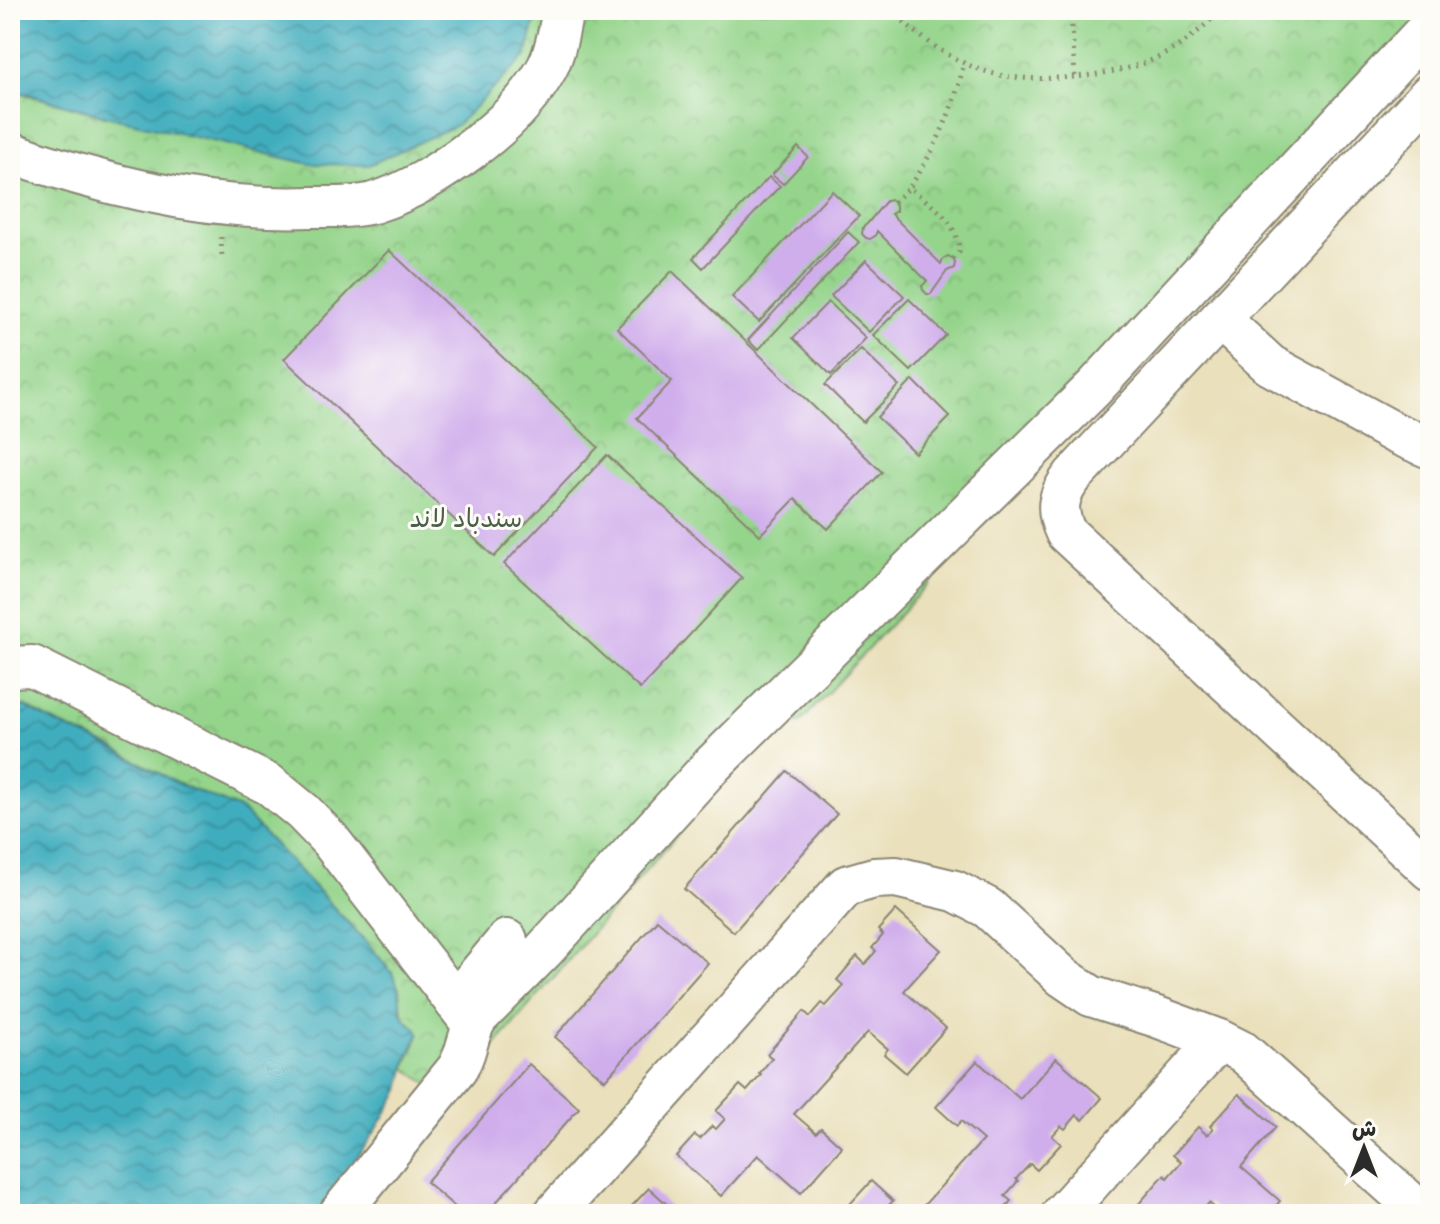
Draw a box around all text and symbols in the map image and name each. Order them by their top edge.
park label: سندباد لاند [410,503,522,537]
north arrow [1324,1108,1404,1188]
text: ش [1352,1116,1376,1144]

